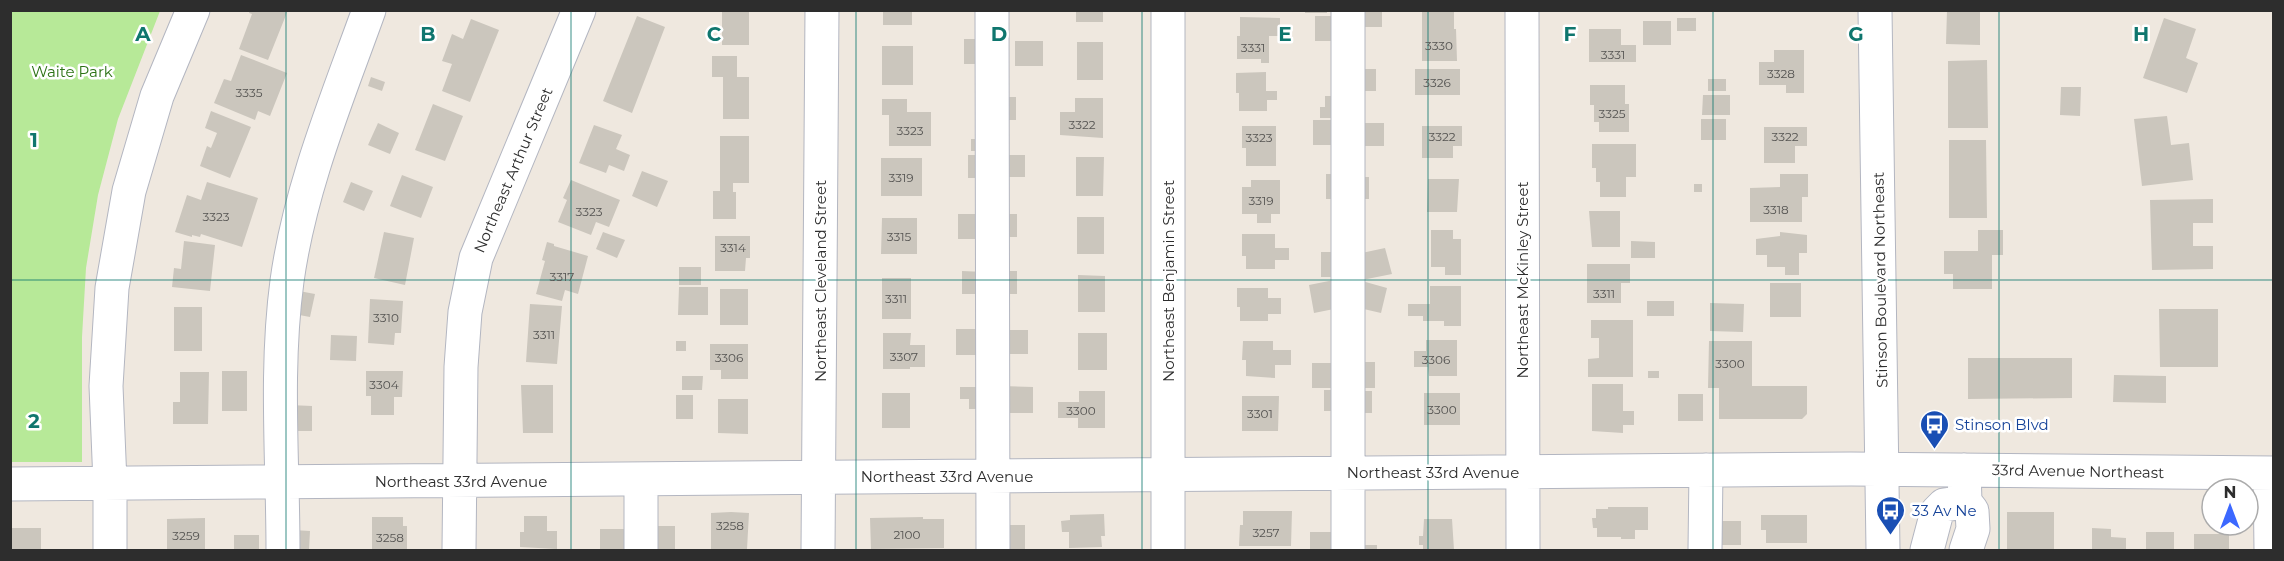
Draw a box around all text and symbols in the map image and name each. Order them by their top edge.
text: A [134,22,151,46]
text: B [420,22,436,46]
text: C [707,22,722,46]
text: D [991,22,1007,46]
text: E [1278,22,1292,46]
text: F [1564,22,1577,46]
text: G [1848,22,1864,46]
text: H [2133,22,2149,46]
house number: 3330 [1425,38,1453,53]
house number: 3331 [1241,40,1265,55]
house number: 3331 [1601,47,1625,62]
park label: Waite Park [31,62,113,81]
house number: 3328 [1767,66,1795,81]
house number: 3326 [1423,75,1451,90]
street label: Northeast Arthur Street [470,84,556,256]
house number: 3335 [236,85,263,100]
house number: 3325 [1598,106,1626,121]
house number: 3322 [1068,117,1096,132]
house number: 3323 [896,123,924,138]
text: 1 [30,128,38,152]
house number: 3322 [1428,129,1456,144]
house number: 3322 [1771,129,1799,144]
house number: 3323 [1245,130,1273,145]
house number: 3319 [888,170,914,185]
street label: Stinson Boulevard Northeast [1869,172,1891,388]
street label: Northeast Cleveland Street [811,180,830,382]
street label: Northeast Benjamin Street [1159,180,1178,382]
street label: Northeast McKinley Street [1513,181,1532,379]
house number: 3319 [1248,193,1274,208]
house number: 3318 [1763,202,1789,217]
house number: 3323 [575,204,603,219]
house number: 3323 [202,209,230,224]
house number: 3315 [887,229,912,244]
house number: 3314 [720,240,746,255]
house number: 3317 [550,269,574,284]
house number: 3311 [1593,286,1615,301]
house number: 3311 [885,291,907,306]
house number: 3310 [373,310,399,325]
house number: 3311 [533,327,555,342]
house number: 3307 [890,349,918,364]
house number: 3306 [715,350,743,365]
house number: 3306 [1422,352,1450,367]
house number: 3300 [1715,356,1745,371]
house number: 3304 [369,377,399,392]
house number: 3300 [1427,402,1457,417]
house number: 3300 [1066,403,1096,418]
house number: 3301 [1247,406,1273,421]
bus stop icon: Stinson Blvd [1918,408,1950,450]
text: 2 [28,409,40,433]
place label: Stinson Blvd [1955,415,2049,434]
street label: 33rd Avenue Northeast [1992,460,2164,482]
street label: Northeast 33rd Avenue [1347,463,1519,482]
street label: Northeast 33rd Avenue [861,467,1033,486]
street label: Northeast 33rd Avenue [375,472,547,491]
north arrow [2200,477,2260,537]
text: N [2224,483,2236,502]
bus stop icon: 33 Av Ne [1875,494,1907,536]
place label: 33 Av Ne [1912,501,1976,520]
house number: 3258 [716,518,744,533]
house number: 3257 [1252,525,1280,540]
house number: 2100 [893,527,921,542]
house number: 3259 [172,528,200,543]
house number: 3258 [376,530,404,545]

